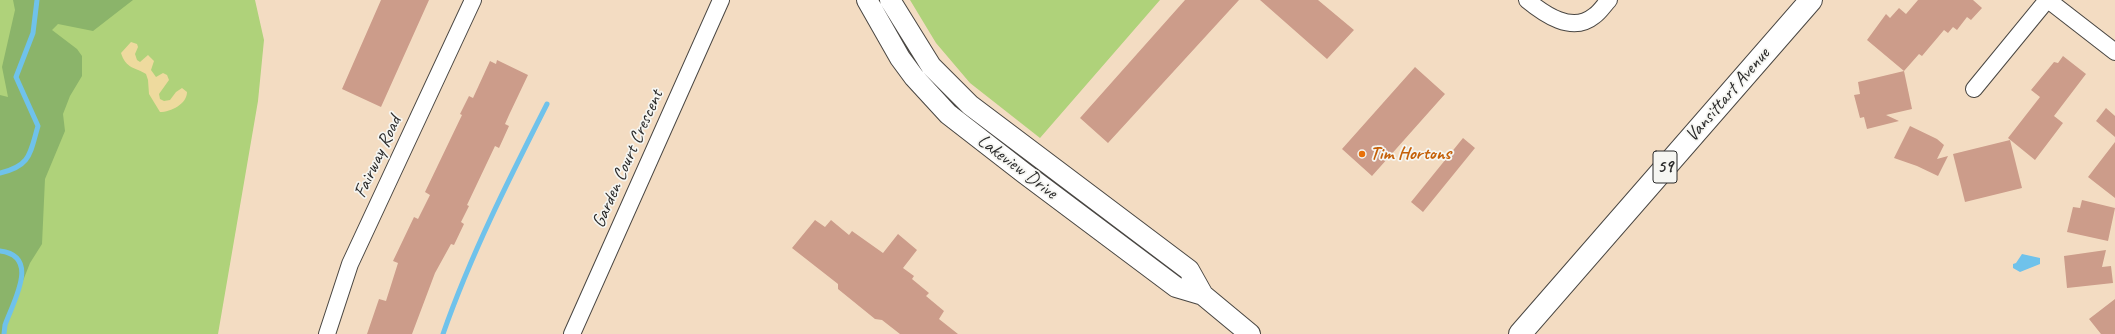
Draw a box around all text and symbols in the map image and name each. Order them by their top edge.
street label: Vansittart Avenue [1681,43,1775,147]
street label: Garden Court Crescent [587,87,669,231]
street label: Fairway Road [349,113,407,201]
street label: Lakeview Drive [973,130,1061,204]
place label: Tim Hortons [1370,143,1451,165]
marker: Tim Hortons [1357,149,1367,159]
road number: 59 [1653,151,1677,183]

